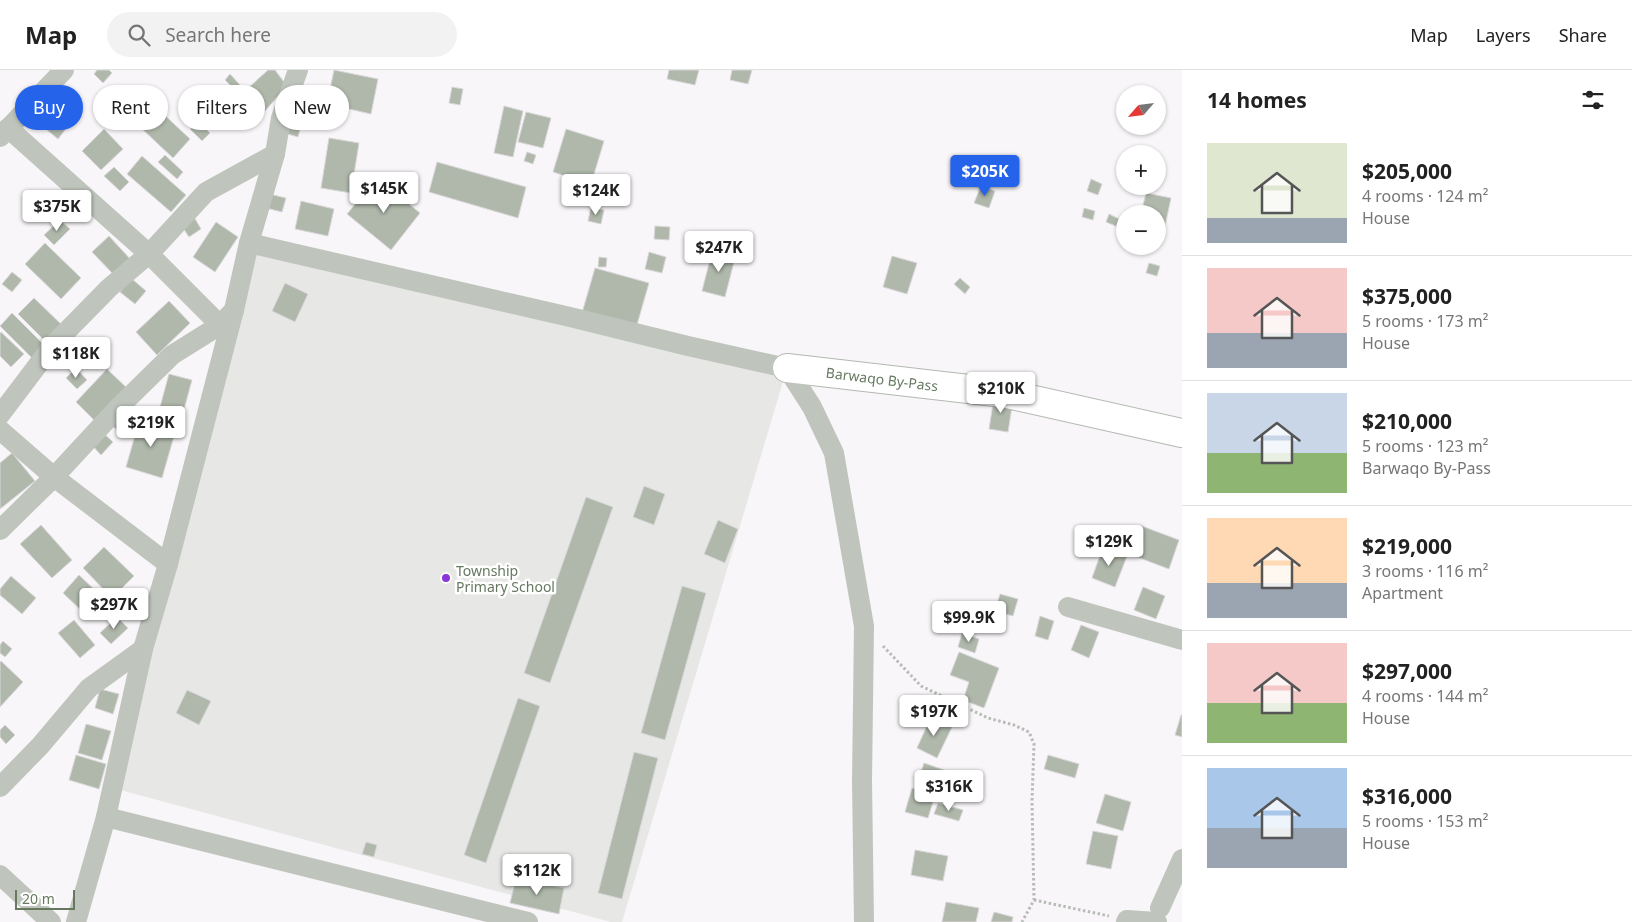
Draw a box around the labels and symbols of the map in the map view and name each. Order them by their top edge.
north arrow [1116,85,1166,135]
pin: $205K [950,154,1020,197]
pin: $145K [349,172,419,214]
pin: $124K [561,174,631,216]
pin: $375K [22,190,92,232]
pin: $247K [684,230,754,273]
pin: $118K [41,336,111,379]
street label: Barwaqo By-Pass [825,363,939,395]
pin: $210K [966,372,1036,414]
pin: $219K [116,406,186,448]
pin: $129K [1074,524,1144,567]
place label: Township Primary School [456,561,555,596]
marker: Township Primary School [440,572,452,584]
pin: $297K [79,588,149,630]
pin: $99.9K [928,600,1010,643]
pin: $197K [899,694,969,737]
pin: $316K [914,770,984,812]
pin: $112K [502,854,572,896]
scale bar [15,887,75,910]

